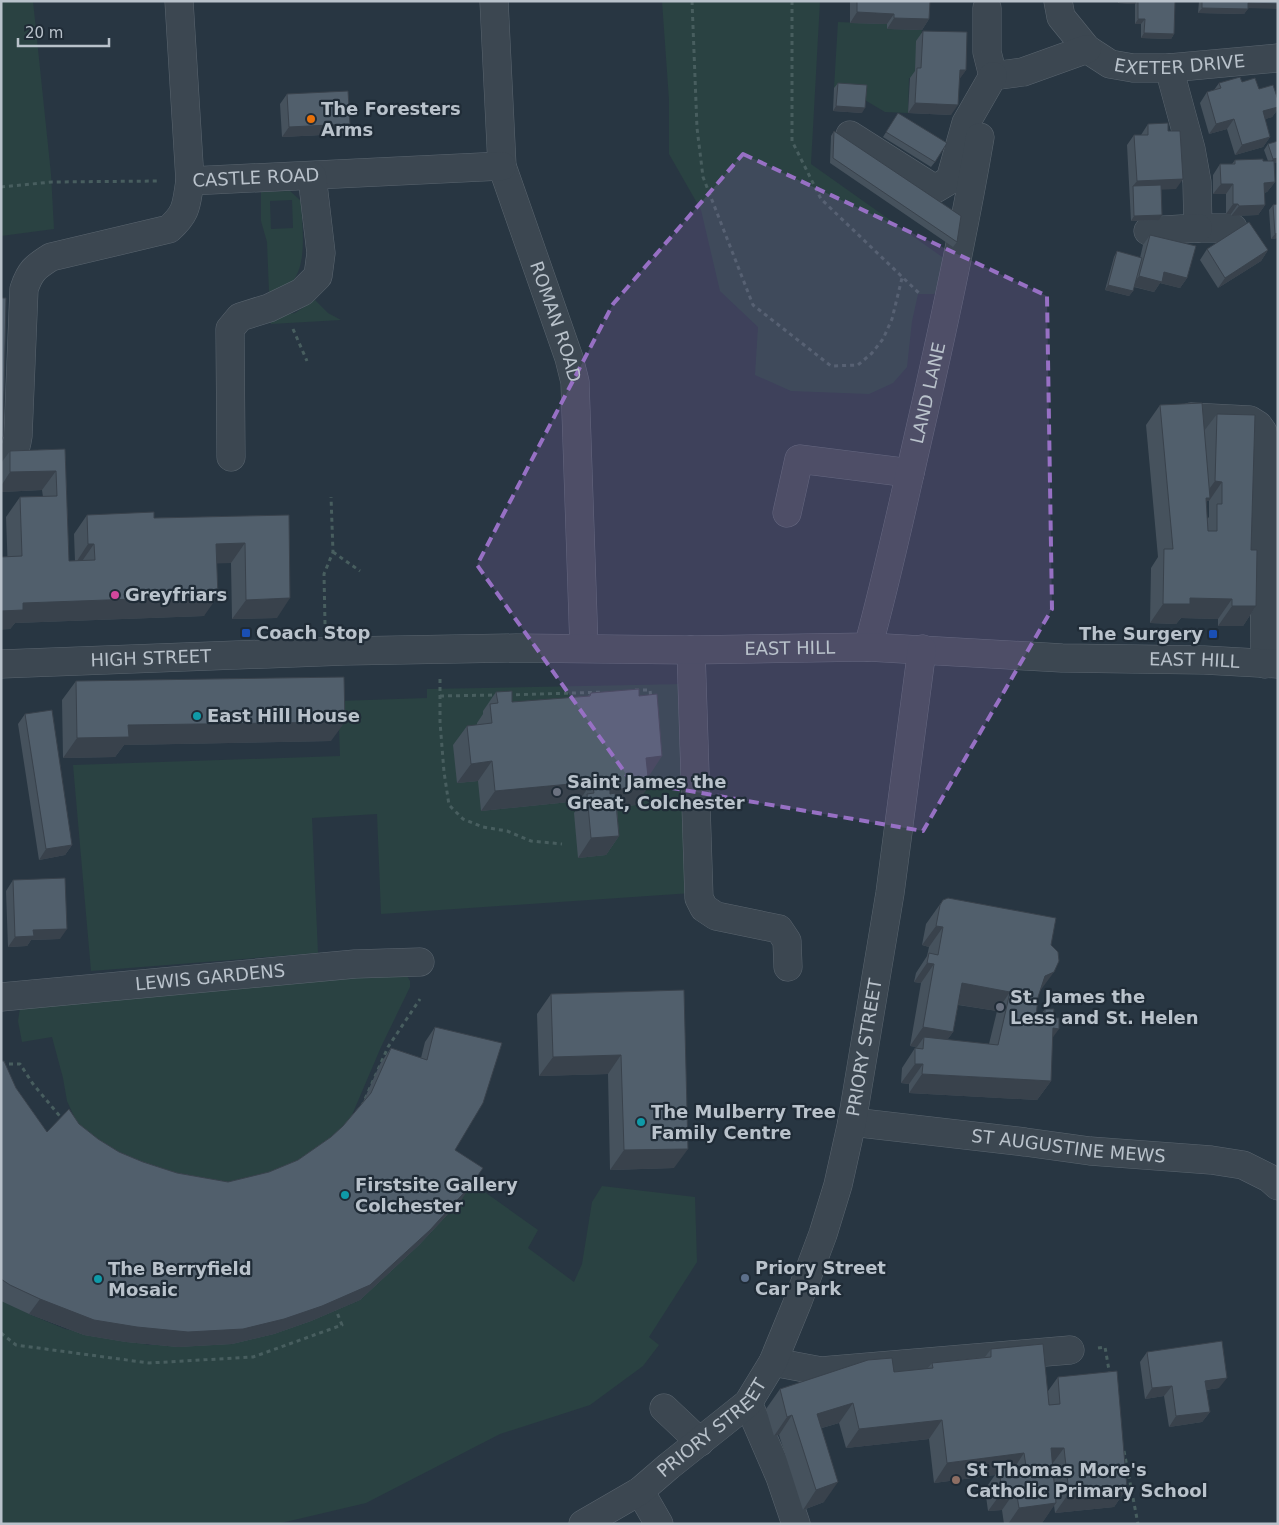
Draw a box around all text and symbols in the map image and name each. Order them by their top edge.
scale bar [18,15,109,47]
text: 20 m [25,24,63,42]
street label: EXETER DRIVE [1113,50,1246,79]
place label: The Foresters Arms [321,98,461,140]
marker: The Foresters Arms [305,113,317,125]
street label: CASTLE ROAD [192,164,320,191]
street label: ROMAN ROAD [526,258,586,384]
street label: LAND LANE [906,340,949,446]
place label: Greyfriars [125,584,227,605]
marker: Greyfriars [109,589,121,601]
place label: Coach Stop [256,622,370,643]
place label: The Surgery [1079,623,1203,644]
marker: Coach Stop [240,627,252,639]
marker: The Surgery [1207,628,1219,640]
street label: EAST HILL [744,637,835,659]
street label: HIGH STREET [90,645,213,671]
street label: EAST HILL [1149,648,1240,672]
place label: East Hill House [207,705,360,726]
marker: East Hill House [191,710,203,722]
place label: Saint James the Great, Colchester [567,771,745,813]
marker: Saint James the Great, Colchester [551,786,563,798]
street label: LEWIS GARDENS [134,960,286,994]
street label: PRIORY STREET [842,976,886,1118]
place label: St. James the Less and St. Helen [1010,986,1199,1028]
marker: St. James the Less and St. Helen [994,1001,1006,1013]
place label: The Mulberry Tree Family Centre [651,1101,836,1143]
marker: The Mulberry Tree Family Centre [635,1116,647,1128]
street label: ST AUGUSTINE MEWS [970,1125,1166,1167]
place label: Firstsite Gallery Colchester [355,1174,518,1216]
marker: Firstsite Gallery Colchester [339,1189,351,1201]
place label: Priory Street Car Park [755,1257,886,1299]
place label: The Berryfield Mosaic [108,1258,252,1300]
marker: Priory Street Car Park [739,1272,751,1284]
marker: The Berryfield Mosaic [92,1273,104,1285]
street label: PRIORY STREET [653,1374,771,1481]
place label: St Thomas More's Catholic Primary School [966,1459,1208,1501]
marker: St Thomas More's Catholic Primary School [950,1474,962,1486]

